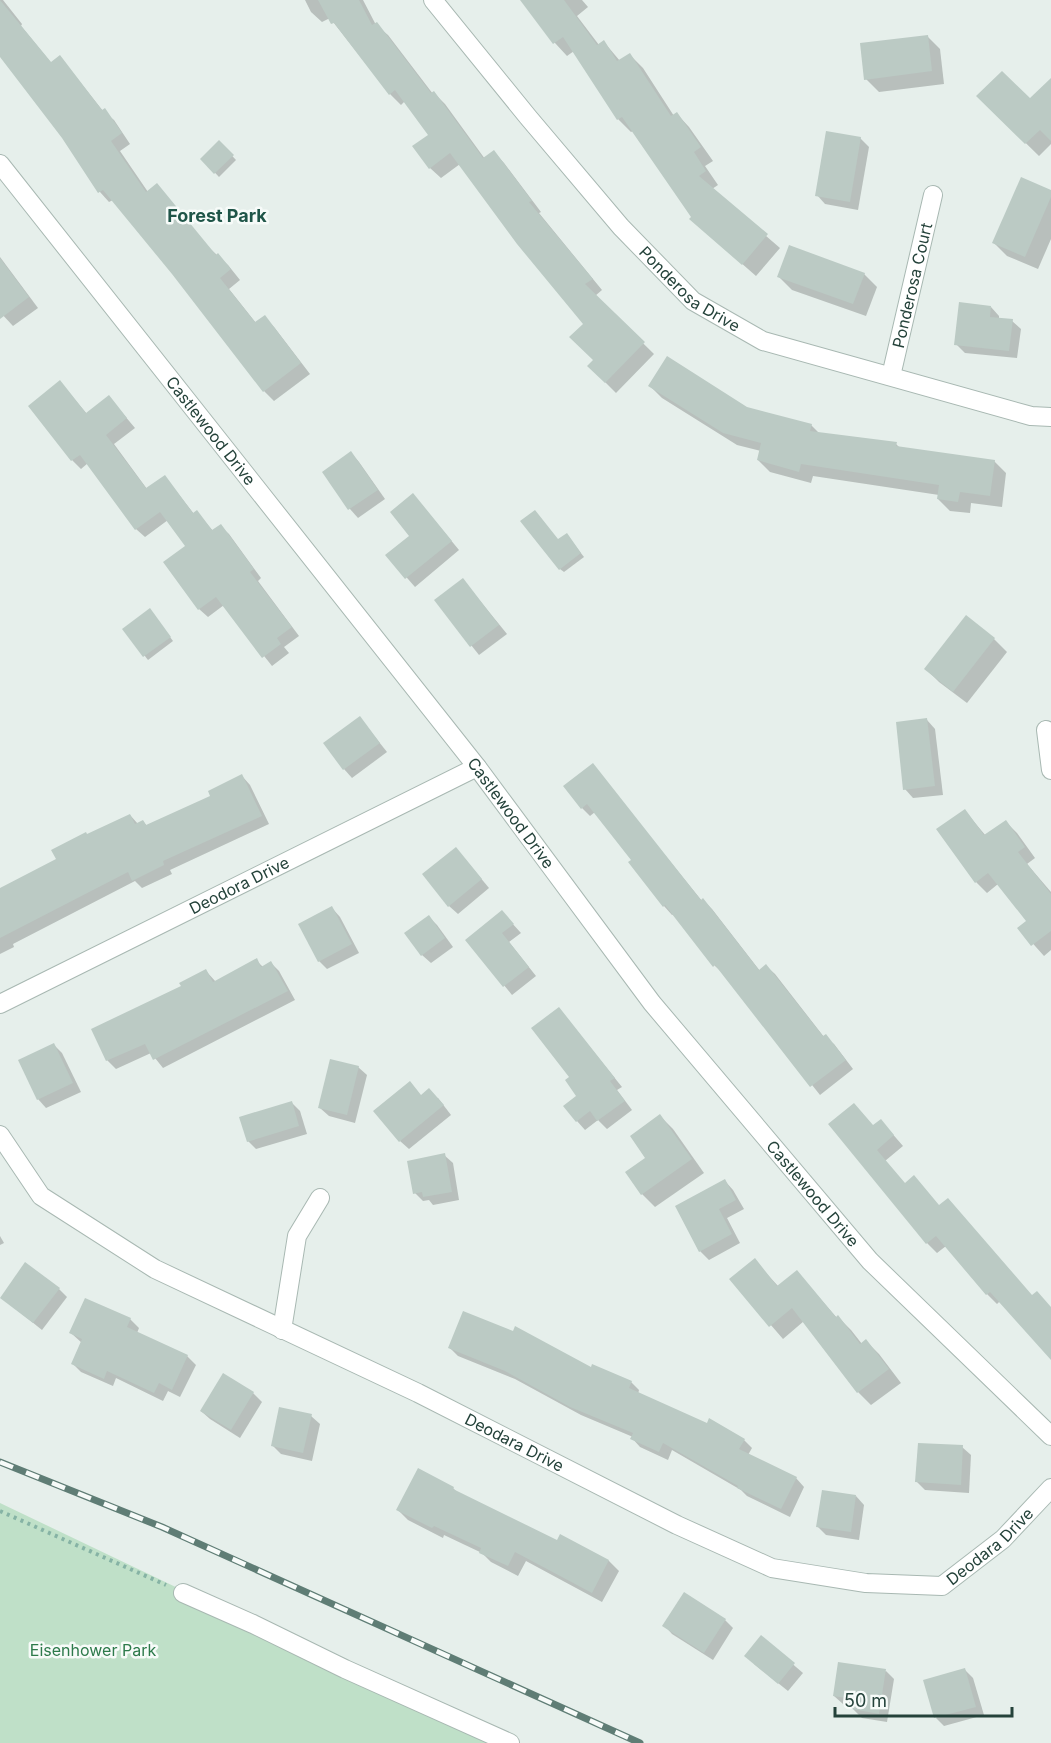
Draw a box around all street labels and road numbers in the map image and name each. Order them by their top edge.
street label: Ponderosa Court [888,221,936,350]
street label: Ponderosa Drive [635,242,744,336]
street label: Castlewood Drive [162,372,260,489]
street label: Castlewood Drive [463,753,559,872]
street label: Deodora Drive [186,852,292,918]
street label: Castlewood Drive [762,1136,864,1251]
street label: Deodara Drive [462,1409,567,1476]
street label: Deodara Drive [942,1503,1037,1589]

